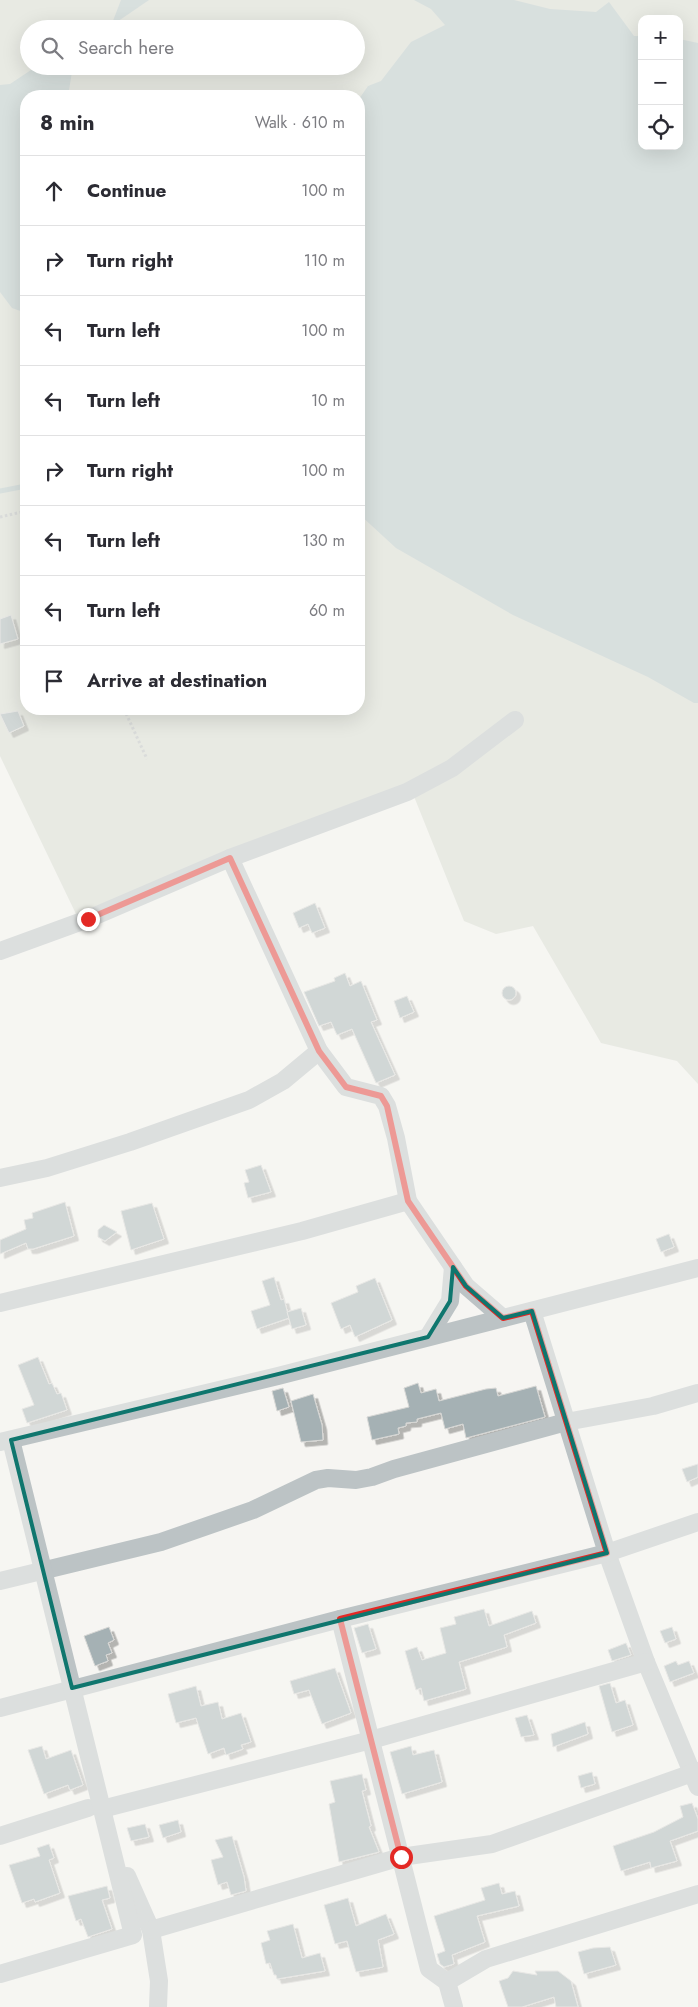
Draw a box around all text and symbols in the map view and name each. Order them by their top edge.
map controls [638,15,683,150]
button: + [638,15,683,60]
search box [20,20,365,75]
icon: search [38,34,66,62]
text: Search here [78,34,174,61]
button: − [638,60,683,105]
button: locate [638,105,683,150]
text: 8 min [40,108,95,138]
text: Walk · 610 m [255,111,345,134]
icon: ahead [40,177,68,205]
text: Continue [87,177,166,204]
text: 100 m [301,179,345,202]
icon: right [40,247,68,275]
text: Turn right [87,247,173,274]
text: 110 m [304,249,345,272]
icon: left [40,317,68,345]
text: Turn left [87,317,160,344]
text: 100 m [301,319,345,342]
icon: left [40,387,68,415]
text: Turn left [87,387,160,414]
text: 10 m [311,389,345,412]
icon: right [40,457,68,485]
text: Turn right [87,457,173,484]
text: 100 m [301,459,345,482]
icon: left [40,527,68,555]
text: Turn left [87,527,160,554]
text: 130 m [302,529,345,552]
icon: left [40,597,68,625]
text: Turn left [87,597,160,624]
text: 60 m [309,599,345,622]
icon: arrive [40,667,68,695]
text: Arrive at destination [87,667,267,694]
route end [77,908,100,931]
route start [390,1846,413,1869]

